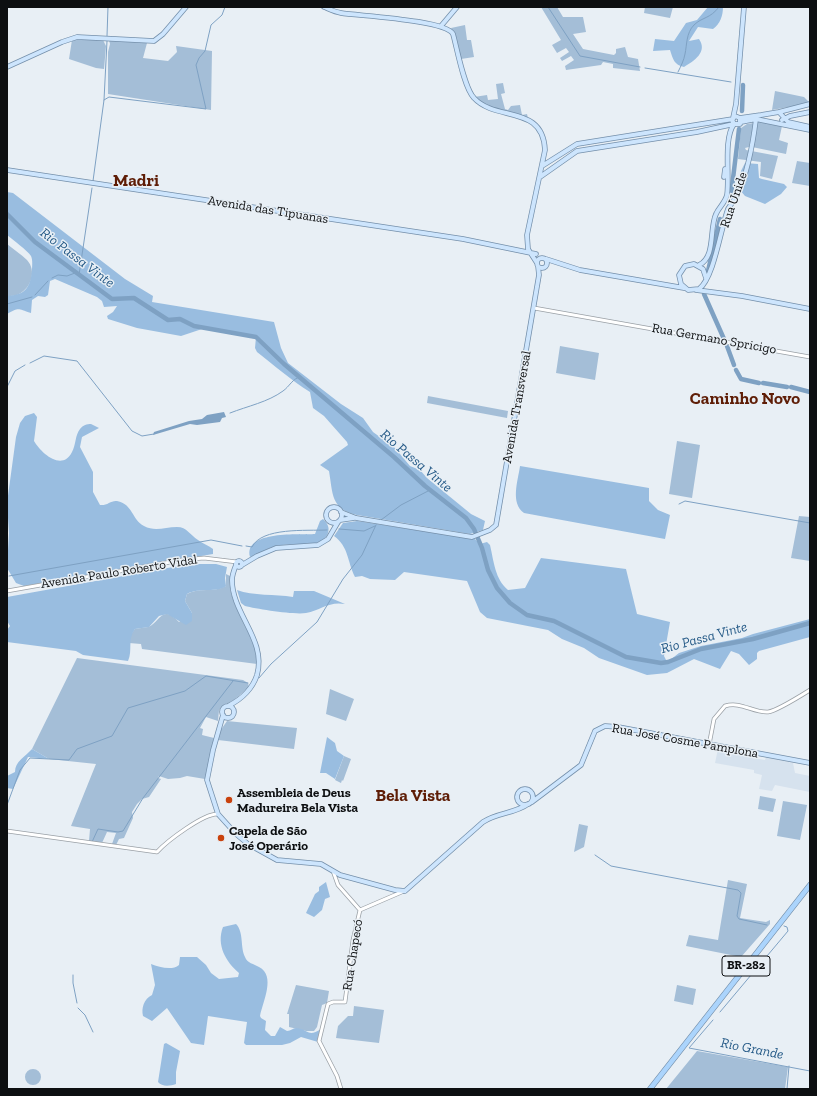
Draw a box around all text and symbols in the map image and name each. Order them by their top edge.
street label: Rua Unide [717,170,751,230]
district label: Madri [113,171,159,191]
street label: Avenida das Tipuanas [207,193,329,227]
water label: Rio Passa Vinte [37,225,117,291]
street label: Rua Germano Spricigo [650,320,778,358]
street label: Avenida Transversal [499,350,535,464]
district label: Caminho Novo [690,389,800,409]
water label: Rio Passa Vinte [377,426,455,496]
street label: Avenida Paulo Roberto Vidal [40,552,198,592]
water label: Rio Passa Vinte [659,618,749,658]
street label: Rua José Cosme Pamplona [611,720,759,762]
place label: Assembleia de Deus Madureira Bela Vista [237,785,358,816]
district label: Bela Vista [376,786,450,806]
marker: Assembleia de Deus Madureira Bela Vista [224,795,234,805]
place label: Capela de São José Operário [229,823,308,854]
marker: Capela de São José Operário [216,833,226,843]
street label: Rua Chapecó [340,918,366,992]
road number: BR-282 [722,956,770,976]
water label: Rio Grande [719,1035,785,1063]

